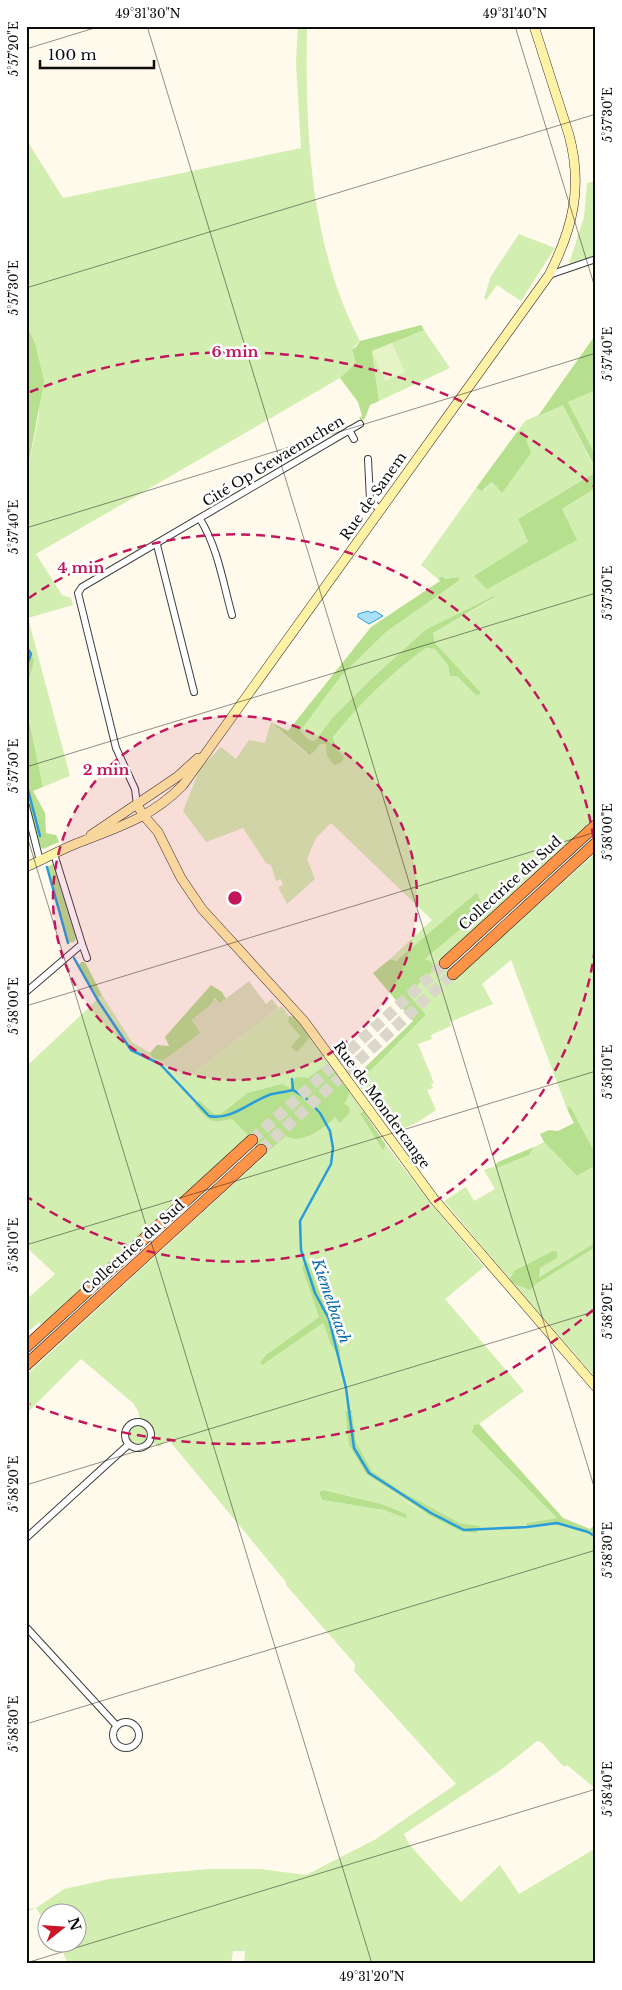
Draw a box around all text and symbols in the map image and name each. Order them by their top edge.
text: 49°31'30"N [115,6,181,21]
text: 49°31'40"N [483,6,547,21]
text: 5°57'20"E [6,21,21,77]
scale bar [40,38,154,70]
text: 100 m [48,45,97,64]
text: 5°57'30"E [600,87,615,143]
text: 5°57'30"E [6,260,21,316]
text: 5°57'40"E [600,327,615,381]
text: 6 min [211,342,259,361]
street label: Cité Op Gewaennchen [199,411,347,510]
street label: Rue de Sanem [336,448,410,544]
text: 5°57'40"E [6,500,21,554]
text: 4 min [58,558,105,577]
text: 5°57'50"E [600,566,615,620]
text: 5°57'50"E [6,739,21,793]
text: 2 min [83,760,129,779]
text: 5°58'00"E [600,803,615,861]
street label: Collectrice du Sud [455,832,565,934]
centre of rings [226,889,244,907]
text: 5°58'00"E [6,977,21,1035]
street label: Rue de Mondercange [330,1038,434,1172]
text: 5°58'10"E [600,1045,615,1099]
street label: Collectrice du Sud [78,1196,188,1298]
text: 5°58'10"E [6,1218,21,1272]
water label: Kiemelbaach [308,1255,355,1346]
text: 5°58'20"E [600,1282,615,1339]
text: 5°58'20"E [6,1455,21,1512]
text: 5°58'30"E [600,1521,615,1578]
text: 5°58'30"E [6,1695,21,1752]
text: 5°58'40"E [600,1761,615,1817]
north arrow [38,1902,88,1952]
text: N [64,1915,85,1933]
text: 49°31'20"N [339,1969,405,1984]

